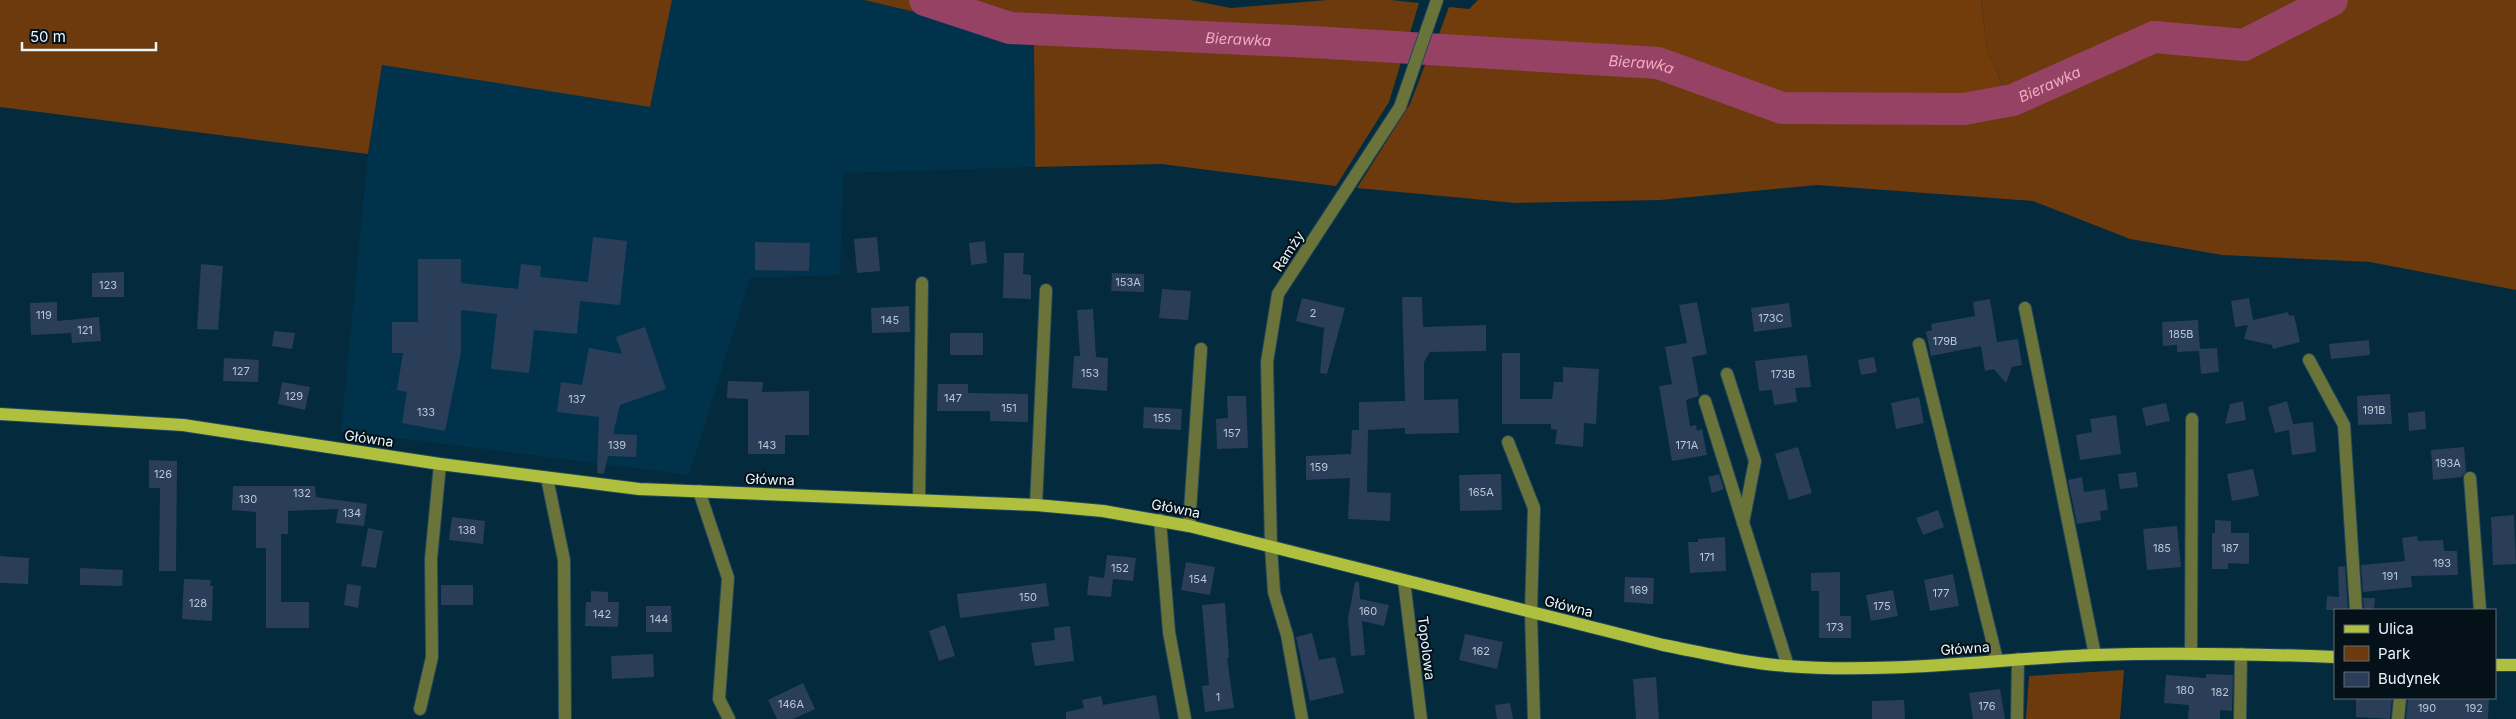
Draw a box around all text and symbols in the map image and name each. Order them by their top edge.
scale bar [22,20,156,52]
text: 50 m [30,27,66,46]
water label: Bierawka [1205,28,1272,50]
water label: Bierawka [1608,51,1677,78]
water label: Bierawka [2015,62,2083,106]
street label: Ramży [1269,228,1307,274]
house number: 153A [1115,275,1141,289]
house number: 123 [99,278,117,292]
house number: 2 [1310,306,1316,320]
house number: 119 [36,308,52,322]
house number: 173C [1758,311,1784,325]
house number: 145 [881,313,899,327]
house number: 121 [77,323,93,337]
house number: 185B [2168,327,2194,341]
house number: 179B [1933,334,1957,348]
house number: 127 [232,364,250,378]
house number: 153 [1081,366,1099,380]
house number: 173B [1771,367,1795,381]
house number: 129 [285,389,303,403]
house number: 147 [944,391,962,405]
house number: 137 [568,392,586,406]
house number: 151 [1001,401,1017,415]
house number: 191B [2363,403,2385,417]
house number: 133 [417,405,435,419]
house number: 155 [1153,411,1171,425]
street label: Główna [343,426,395,450]
house number: 157 [1223,426,1241,440]
house number: 139 [608,438,626,452]
house number: 143 [758,438,776,452]
house number: 171A [1676,438,1699,452]
house number: 193A [2435,456,2461,470]
house number: 159 [1310,460,1328,474]
house number: 126 [154,467,172,481]
street label: Główna [745,470,795,488]
house number: 165A [1468,485,1494,499]
house number: 132 [293,486,311,500]
house number: 130 [239,492,257,506]
street label: Główna [1150,495,1202,521]
house number: 134 [343,506,361,520]
house number: 138 [458,523,476,537]
house number: 185 [2153,541,2171,555]
house number: 187 [2221,541,2239,555]
house number: 171 [1699,550,1715,564]
house number: 193 [2433,556,2451,570]
house number: 152 [1111,561,1129,575]
house number: 191 [2382,569,2398,583]
house number: 154 [1189,572,1207,586]
house number: 169 [1630,583,1648,597]
house number: 177 [1932,586,1950,600]
house number: 150 [1019,590,1037,604]
street label: Główna [1543,592,1595,620]
house number: 128 [189,596,207,610]
house number: 175 [1873,599,1891,613]
house number: 160 [1359,604,1377,618]
house number: 142 [593,607,611,621]
legend [2334,609,2496,699]
house number: 144 [650,612,668,626]
street label: Topolowa [1415,615,1439,681]
text: Ulica [2378,619,2414,638]
house number: 173 [1826,620,1844,634]
street label: Główna [1940,638,1990,658]
house number: 162 [1472,644,1490,658]
text: Park [2378,644,2411,663]
text: Budynek [2378,669,2441,688]
house number: 180 [2176,683,2194,697]
house number: 182 [2211,685,2229,699]
house number: 1 [1216,690,1220,704]
house number: 146A [778,697,804,711]
house number: 176 [1978,699,1996,713]
house number: 190 [2418,701,2436,715]
house number: 192 [2465,701,2483,715]

